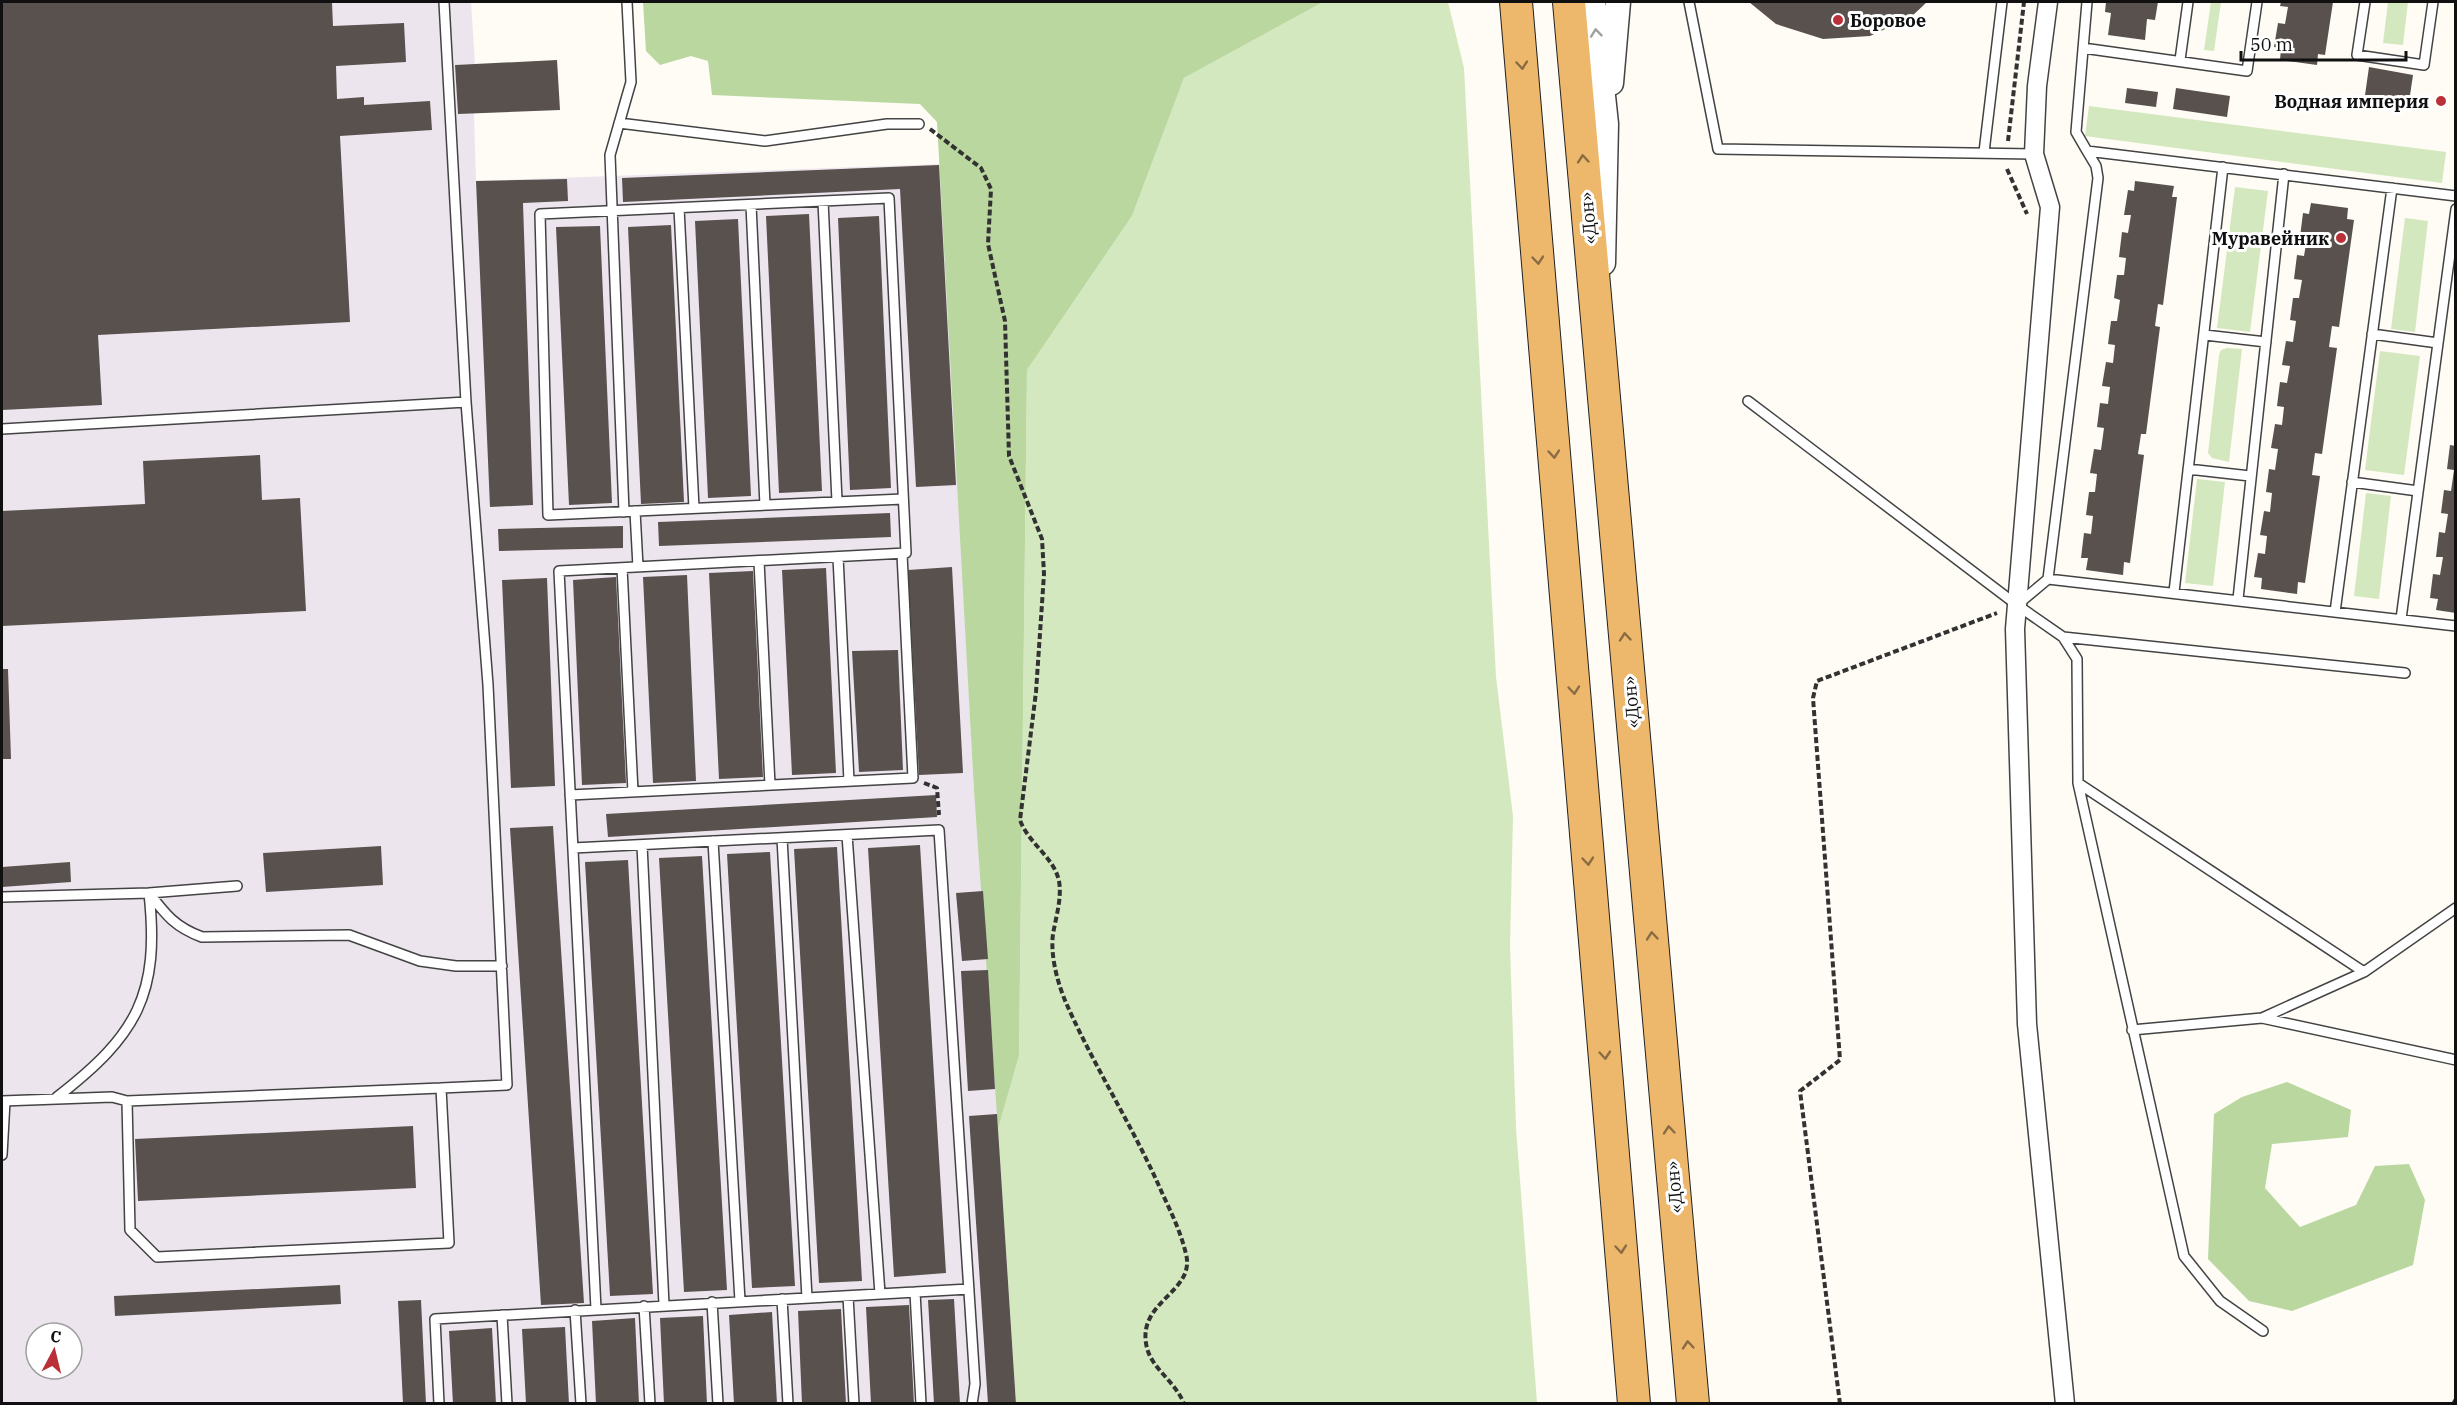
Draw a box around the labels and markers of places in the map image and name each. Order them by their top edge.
place label: Боровое [1850,9,1926,32]
marker: Боровое [1831,13,1845,27]
place label: Водная империя [2274,90,2429,113]
marker: Водная империя [2434,94,2448,108]
place label: Муравейник [2212,227,2329,250]
marker: Муравейник [2334,231,2348,245]

